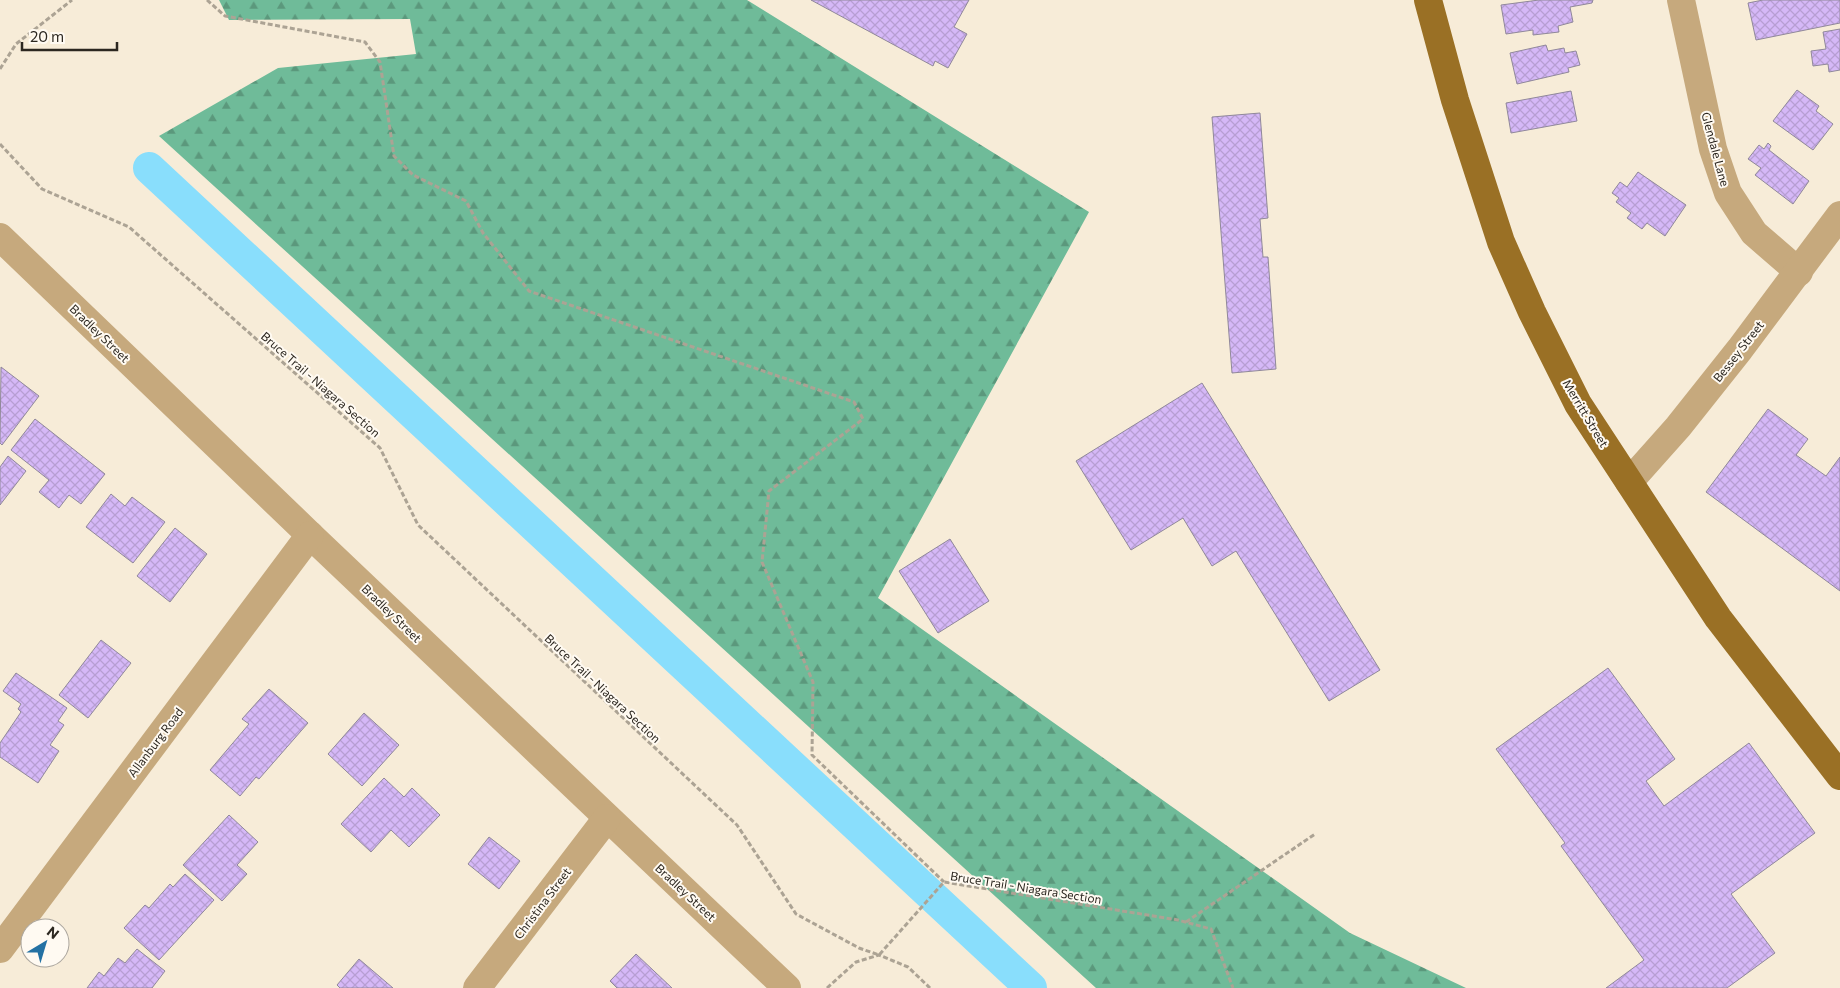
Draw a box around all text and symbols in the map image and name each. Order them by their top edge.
scale bar [22,20,118,52]
text: 20 m [30,27,64,45]
street label: Glendale Lane [1699,110,1733,188]
street label: Bradley Street [67,301,133,365]
street label: Bessey Street [1710,318,1766,384]
street label: Bruce Trail - Niagara Section [259,329,383,439]
street label: Merritt Street [1560,377,1612,449]
street label: Bradley Street [359,581,425,645]
street label: Bruce Trail - Niagara Section [542,631,664,745]
street label: Allanburg Road [124,705,186,779]
street label: Bradley Street [653,861,719,924]
street label: Christina Street [511,864,573,941]
street label: Bruce Trail - Niagara Section [949,868,1103,906]
north arrow [20,918,70,968]
text: N [44,922,63,942]

